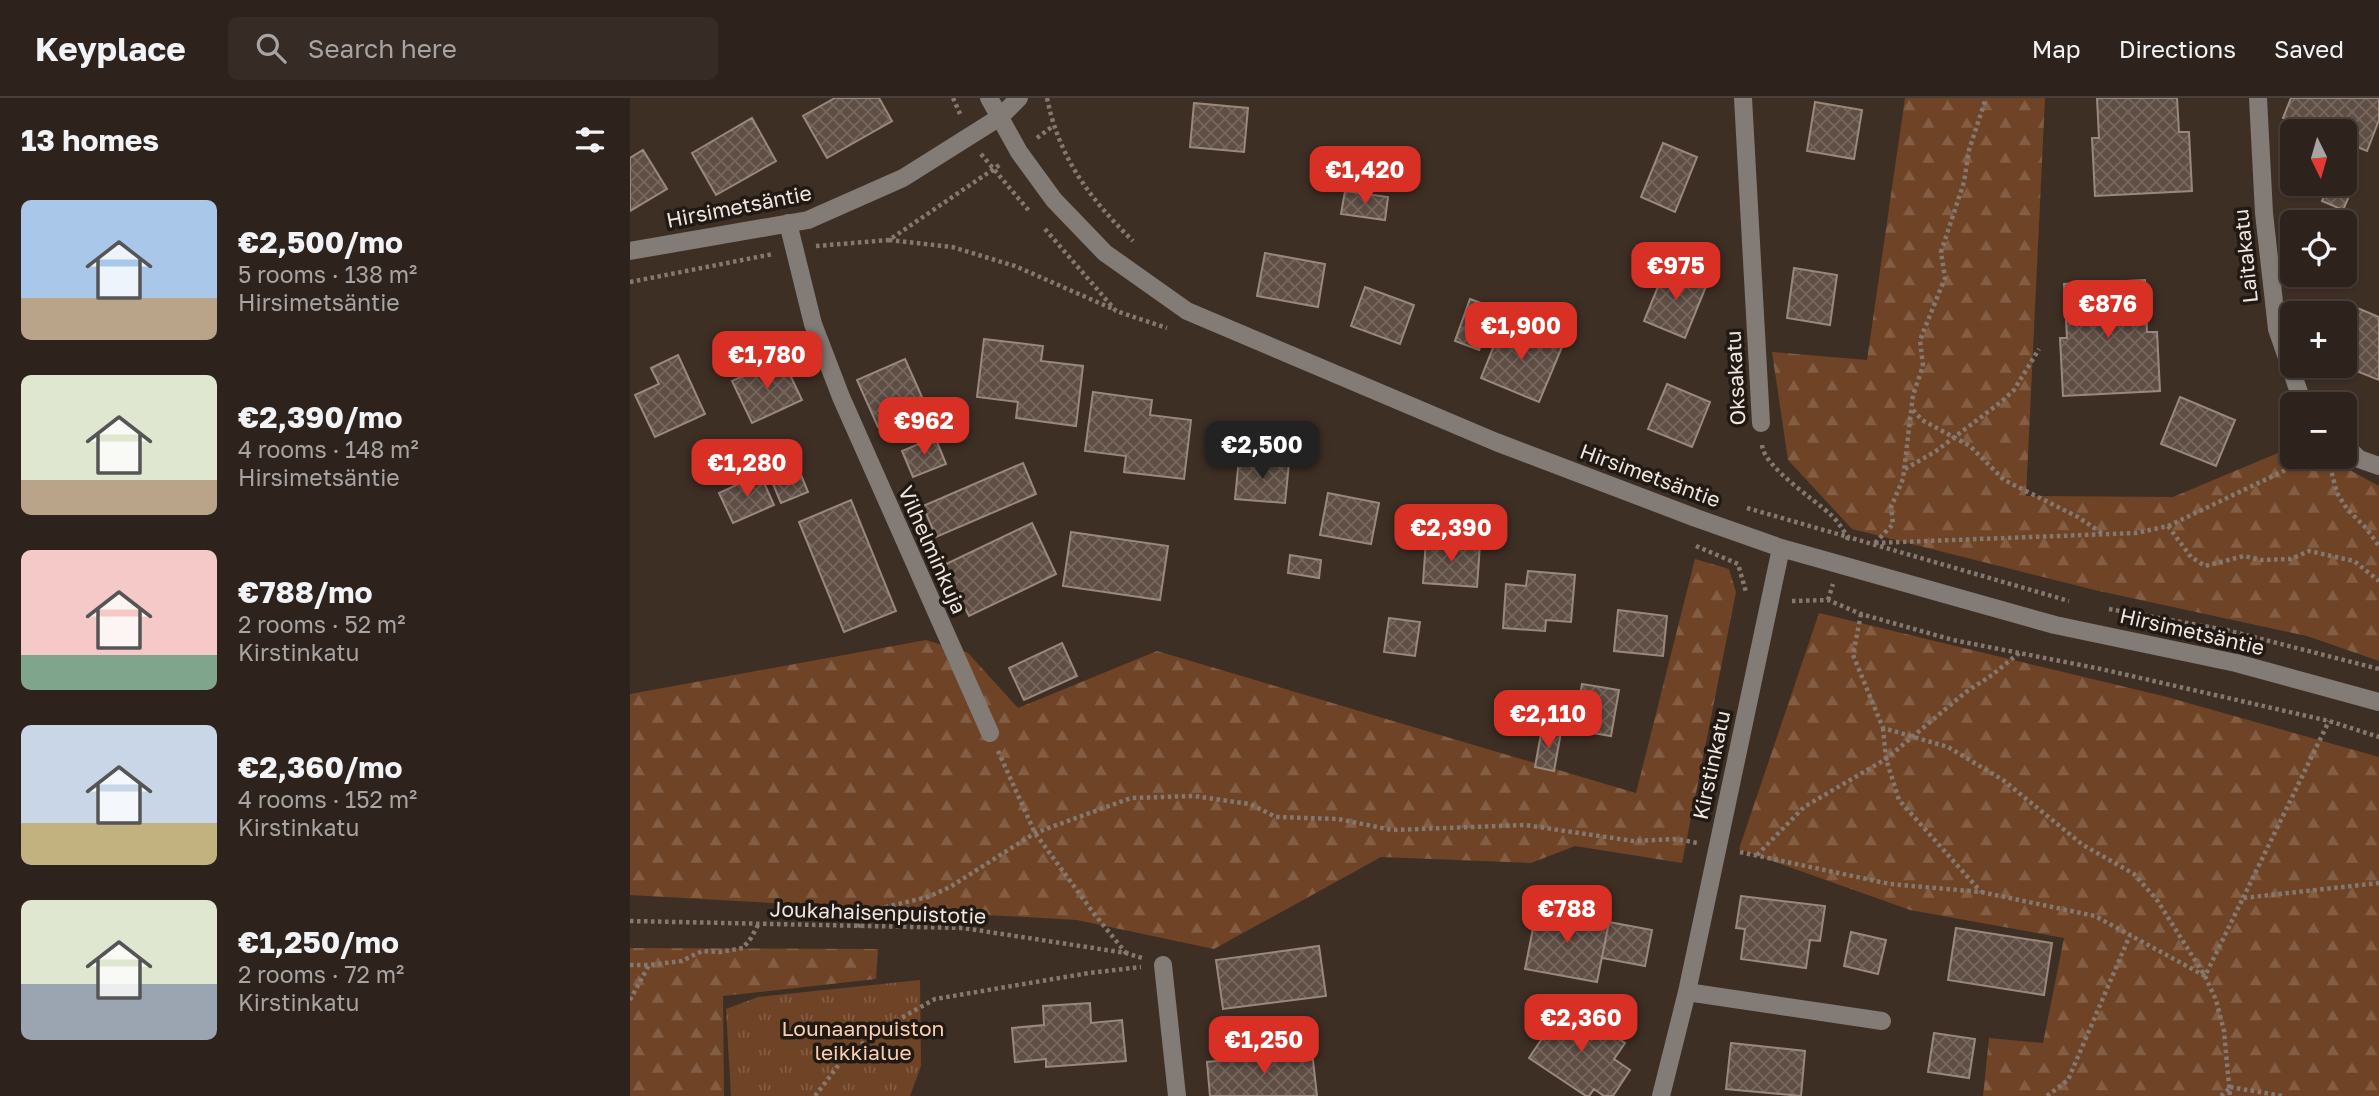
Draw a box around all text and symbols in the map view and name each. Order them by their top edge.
search box [228,17,718,80]
text: Keyplace [35,29,186,68]
icon: search [252,29,290,67]
text: Search here [308,33,457,64]
text: Map [2032,34,2081,63]
text: Directions [2119,34,2236,63]
text: Saved [2274,34,2344,63]
north arrow [2280,119,2357,196]
map controls [2280,119,2357,469]
icon: filters [571,121,609,159]
text: 13 homes [21,122,159,158]
pin: €1,420 [1308,146,1422,206]
text: €1,420 [1326,155,1404,183]
street label: Hirsimetsäntie [664,179,814,233]
street label: Laitakatu [2227,208,2263,304]
button: locate [2280,210,2357,287]
text: €2,500/mo [238,224,403,260]
icon: home [77,228,161,312]
pin: €975 [1635,242,1717,302]
text: €975 [1647,251,1705,279]
text: 5 rooms · 138 m² [238,260,417,288]
pin: €876 [2067,280,2149,340]
text: Hirsimetsäntie [238,288,400,316]
text: €876 [2079,289,2137,317]
button: + [2280,301,2357,378]
pin: €1,900 [1464,302,1578,362]
text: €1,900 [1481,311,1561,339]
street label: Oksakatu [1720,330,1750,426]
pin: €1,780 [710,331,824,391]
text: €1,780 [728,340,806,368]
button: − [2280,392,2357,469]
pin: €962 [883,398,965,457]
text: €2,390/mo [238,399,403,435]
icon: home [77,403,161,487]
text: €962 [894,406,954,434]
pin: €2,500 [1205,422,1319,481]
text: €2,500 [1221,430,1303,458]
text: 4 rooms · 148 m² [238,435,419,463]
street label: Hirsimetsäntie [1577,438,1724,513]
pin: €1,280 [690,440,804,499]
text: €1,280 [707,448,787,476]
text: Hirsimetsäntie [238,463,400,491]
street label: Vilhelminkuja [893,482,973,618]
pin: €2,390 [1394,504,1508,564]
text: €2,390 [1410,513,1492,541]
text: €788/mo [238,574,373,610]
icon: home [77,578,161,662]
street label: Hirsimetsäntie [2117,602,2267,660]
text: 2 rooms · 52 m² [238,610,405,638]
text: Kirstinkatu [238,638,359,666]
pin: €2,110 [1491,690,1605,750]
text: €2,110 [1510,699,1586,727]
street label: Kirstinkatu [1687,708,1735,822]
text: €2,360/mo [238,749,403,785]
icon: home [77,753,161,837]
text: 4 rooms · 152 m² [238,785,417,813]
text: Kirstinkatu [238,813,359,841]
pin: €788 [1526,886,1608,945]
text: €788 [1538,894,1596,922]
street label: Joukahaisenpuistotie [769,895,987,929]
text: €1,250/mo [238,924,399,960]
icon: home [77,928,161,1012]
text: 2 rooms · 72 m² [238,960,404,988]
text: Kirstinkatu [238,988,359,1016]
pin: €2,360 [1524,995,1638,1054]
text: €2,360 [1540,1003,1622,1031]
park label: Lounaanpuiston leikkialue [782,1015,944,1065]
pin: €1,250 [1207,1016,1321,1076]
text: €1,250 [1225,1025,1303,1053]

